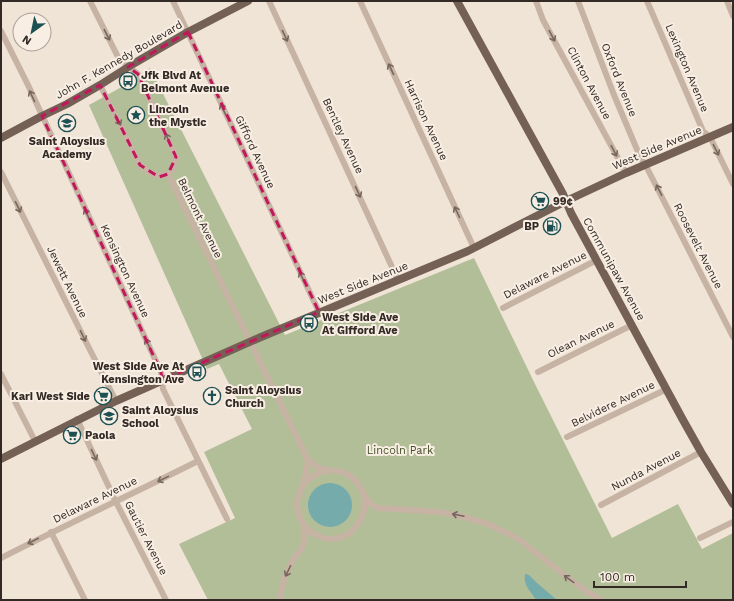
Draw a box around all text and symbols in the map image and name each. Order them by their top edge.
north arrow [12,12,52,52]
street label: John F. Kennedy Boulevard [53,18,185,102]
street label: Lexington Avenue [663,22,711,114]
one-way arrow [104,29,111,41]
one-way arrow [282,30,289,42]
one-way arrow [549,30,557,42]
text: N [20,32,34,48]
street label: Oxford Avenue [598,41,640,119]
street label: Clinton Avenue [564,44,614,122]
one-way arrow [387,63,394,75]
place label: Jfk Blvd At Belmont Avenue [141,69,229,95]
bus stop icon: Jfk Blvd At Belmont Avenue [118,71,138,91]
street label: Harrison Avenue [402,78,450,162]
one-way arrow [28,90,36,102]
street label: Bentley Avenue [320,96,366,176]
place label: Lincoln the Mystic [149,103,206,129]
one-way arrow [219,103,227,115]
place icon: Lincoln the Mystic [126,105,146,125]
school or university icon: Saint Aloysius Academy [57,113,77,133]
one-way arrow [115,113,122,125]
street label: Gifford Avenue [232,113,278,191]
street label: West Side Avenue [610,123,704,173]
one-way arrow [163,134,171,146]
place label: Saint Aloysius Academy [29,135,105,161]
one-way arrow [611,144,619,156]
one-way arrow [713,144,720,156]
street label: Belmont Avenue [175,176,225,260]
one-way arrow [654,184,662,196]
one-way arrow [355,186,362,198]
supermarket icon: 99¢ [530,191,550,211]
place label: 99¢ [553,195,574,208]
one-way arrow [15,201,22,213]
street label: Roosevelt Avenue [671,201,725,291]
one-way arrow [453,207,460,219]
one-way arrow [83,208,90,220]
street label: Communipaw Avenue [580,215,648,323]
fuel station icon: BP [542,216,562,236]
place label: BP [524,220,539,233]
street label: Kensington Avenue [98,222,152,320]
street label: Jewett Avenue [44,244,90,320]
street label: Delaware Avenue [501,248,589,302]
street label: West Side Avenue [316,259,410,307]
one-way arrow [298,271,305,283]
place label: West Side Ave At Gifford Ave [322,311,398,337]
bus stop icon: West Side Ave At Gifford Ave [299,313,319,333]
street label: Olean Avenue [545,317,617,361]
one-way arrow [79,330,87,342]
one-way arrow [144,338,151,350]
place label: West Side Ave At Kensington Ave [93,360,184,386]
bus stop icon: West Side Ave At Kensington Ave [187,362,207,382]
street label: Belvidere Avenue [569,378,657,430]
place label: Saint Aloysius Church [225,384,301,410]
supermarket icon: Kari West Side [93,386,113,406]
church icon: Saint Aloysius Church [202,386,222,406]
place label: Kari West Side [11,390,90,403]
place label: Saint Aloysius School [122,404,198,430]
school or university icon: Saint Aloysius School [99,406,119,426]
supermarket icon: Paola [62,425,82,445]
place label: Paola [85,429,116,442]
park label: Lincoln Park [367,444,433,457]
street label: Nunda Avenue [609,446,683,494]
one-way arrow [91,448,98,460]
street label: Delaware Avenue [51,474,139,526]
one-way arrow [157,476,169,483]
street label: Gautier Avenue [122,499,170,577]
one-way arrow [452,511,465,519]
one-way arrow [28,538,40,546]
scale bar [594,563,686,589]
one-way arrow [284,565,291,577]
text: 100 m [600,570,635,584]
one-way arrow [564,575,575,583]

